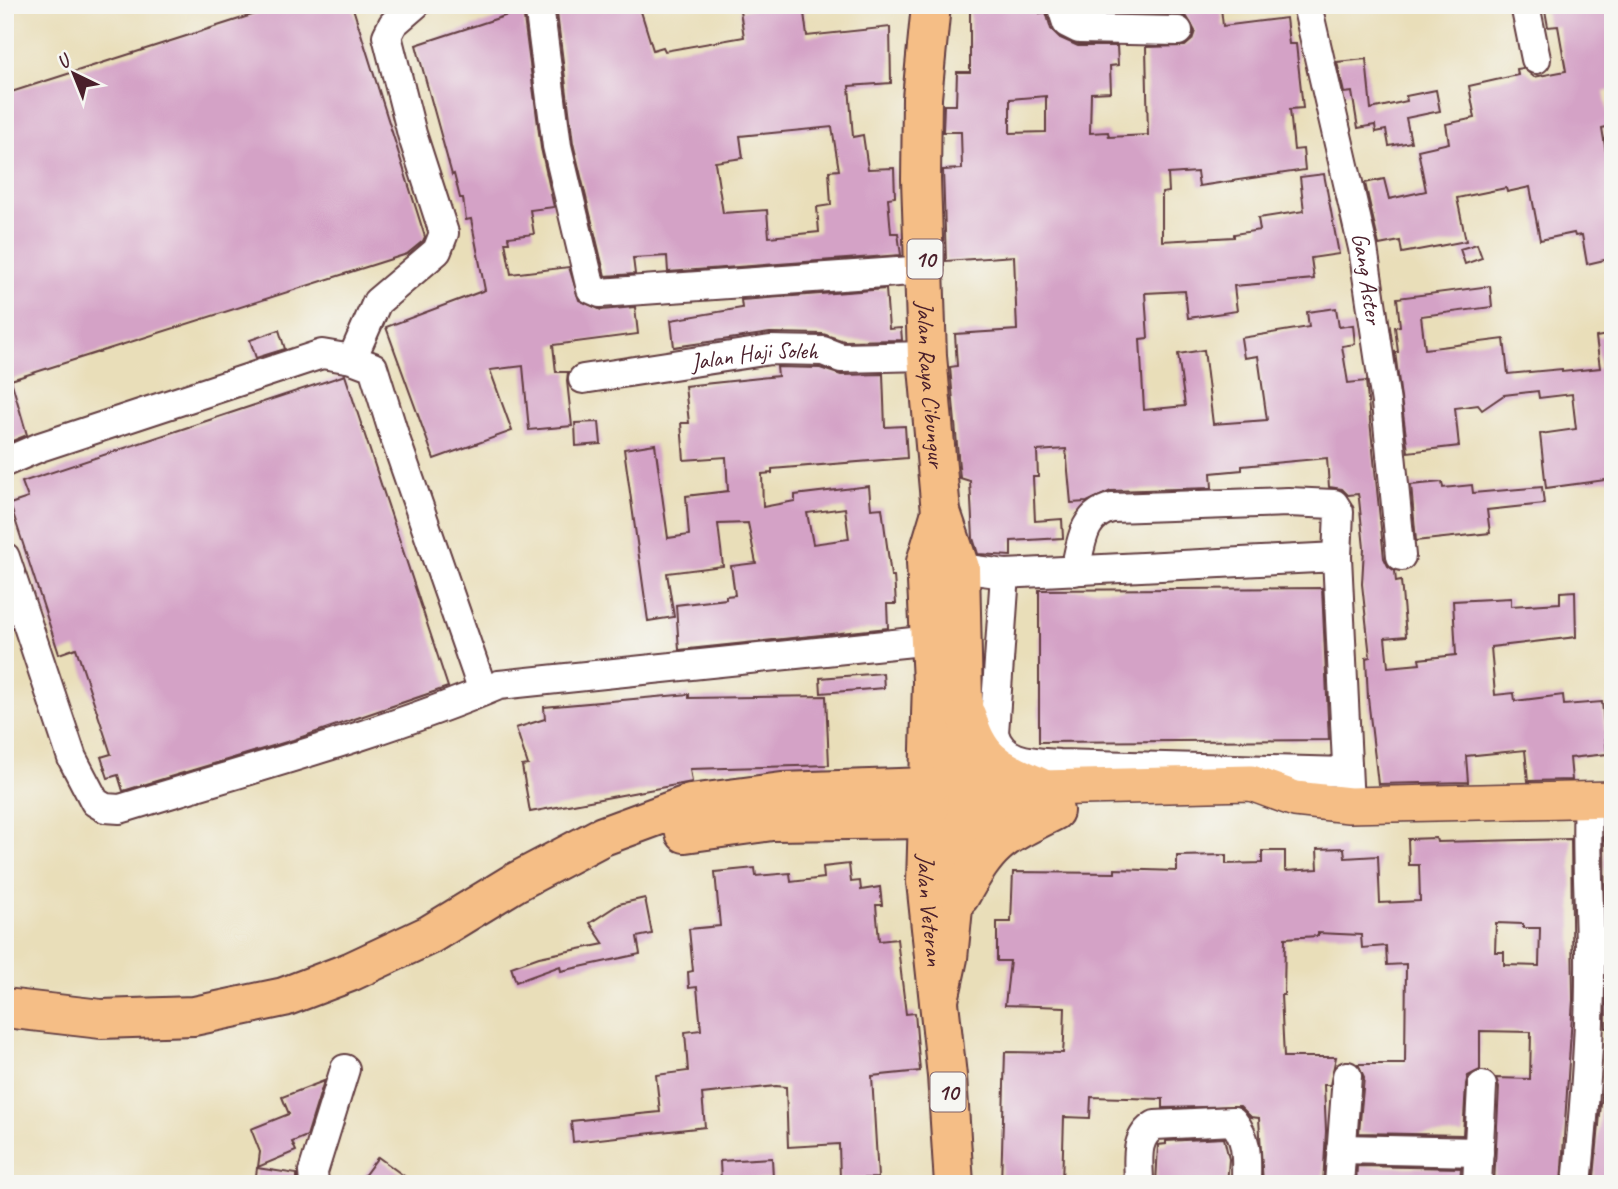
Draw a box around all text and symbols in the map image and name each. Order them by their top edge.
north arrow [38,38,108,108]
text: U [52,48,77,74]
street label: Gang Aster [1345,230,1389,328]
road number: 10 [908,240,942,278]
street label: Jalan Raya Cibungur [910,300,952,471]
street label: Jalan Haji Soleh [687,335,819,377]
street label: Jalan Veteran [911,853,950,968]
road number: 10 [930,1072,965,1112]

